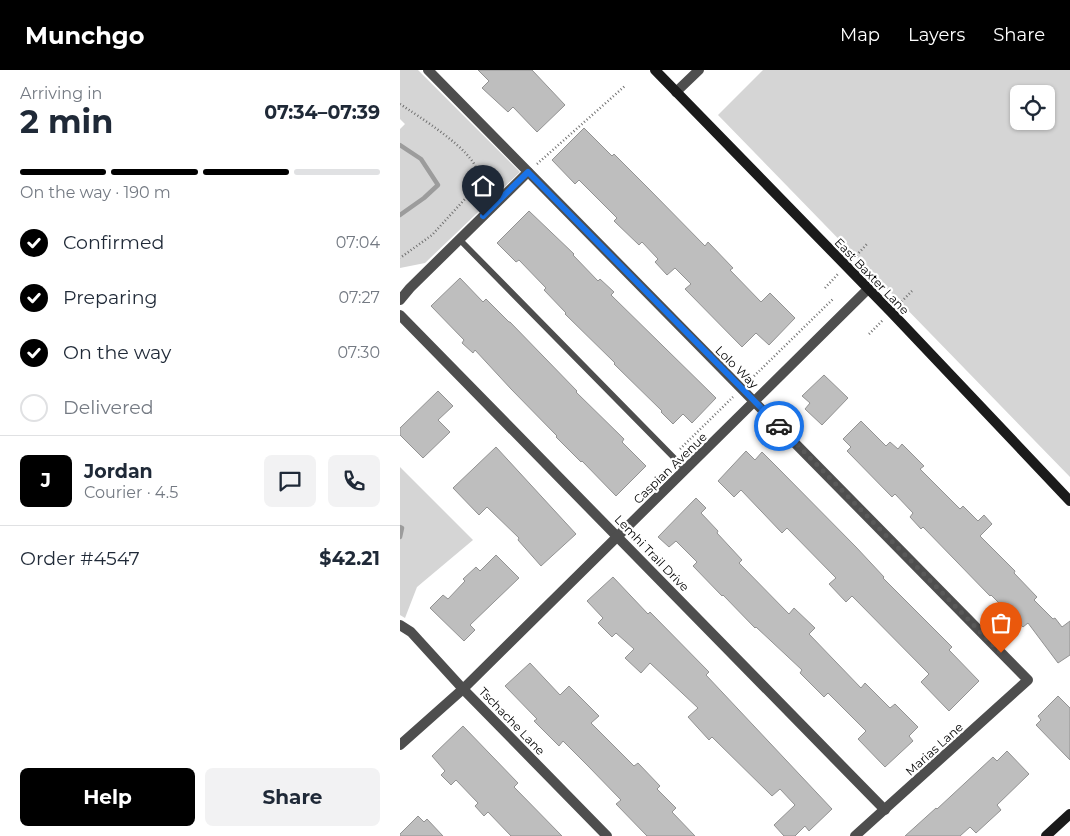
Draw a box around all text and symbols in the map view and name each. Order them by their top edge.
text: Munchgo [25,21,144,50]
text: Map [840,24,880,46]
text: Layers [908,24,965,46]
text: Share [993,24,1045,46]
text: Arriving in [20,84,102,103]
map controls [1010,85,1055,130]
button: locate [1010,85,1055,130]
text: 07:34–07:39 [264,101,380,124]
text: 2 min [20,102,113,141]
pin [462,165,504,216]
icon: home [469,172,497,200]
text: On the way · 190 m [20,183,171,202]
icon: check [20,229,48,257]
text: Confirmed [63,231,164,254]
text: 07:04 [336,233,380,252]
street label: East Baxter Lane [832,235,912,317]
icon: check [20,284,48,312]
text: Preparing [63,286,158,309]
text: 07:27 [339,288,380,307]
icon: check [20,339,48,367]
text: On the way [63,341,171,364]
street label: Lolo Way [712,342,762,392]
text: 07:30 [337,343,380,362]
text: Delivered [63,396,154,419]
courier [754,401,804,451]
icon: car [765,412,793,440]
street label: Caspian Avenue [630,429,710,507]
button: chat [264,455,316,507]
button: phone [328,455,380,507]
text: Jordan [84,460,153,483]
text: J [41,469,51,492]
text: Courier · 4.5 [84,483,178,502]
street label: Lemhi Trail Drive [612,512,692,594]
text: Order #4547 [20,547,140,570]
text: $42.21 [319,547,380,570]
pin [980,602,1022,653]
icon: bag [987,609,1015,637]
street label: Tschache Lane [476,684,548,758]
street label: Marias Lane [902,719,966,779]
button: Help [20,768,195,826]
button: Share [205,768,380,826]

